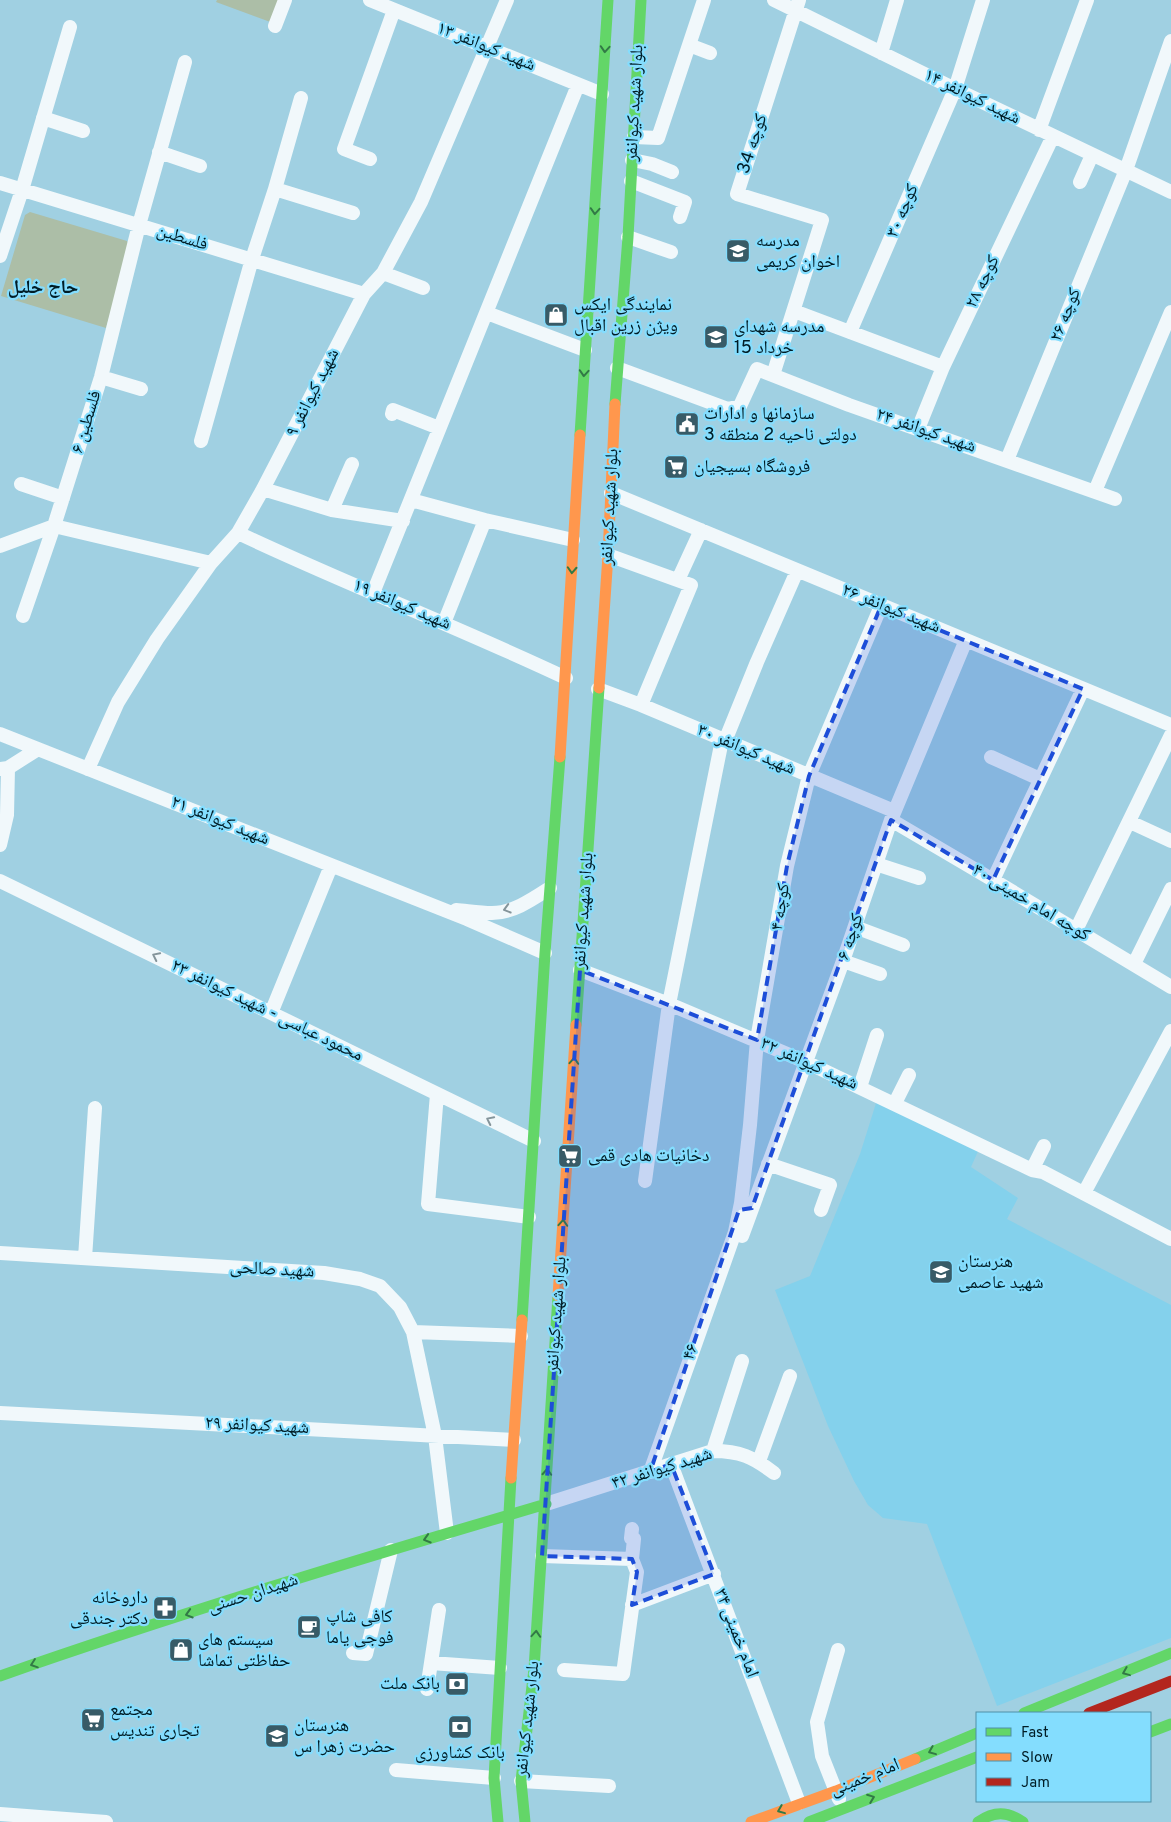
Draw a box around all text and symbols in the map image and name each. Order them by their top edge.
street label: شهید کیوانفر ۱۳ [433,17,539,77]
street label: بلوار شهید کیوانفر [620,44,650,163]
one-way arrow [600,45,611,53]
street label: شهید کیوانفر ۱۴ [920,64,1024,130]
street label: کوچه 34 [733,111,774,177]
street label: کوچه ۳۰ [881,180,925,241]
one-way arrow [589,207,600,215]
street label: فلسطین [154,219,210,257]
place label: مدرسه اخوان کریمی [756,230,840,274]
school or university icon: مدرسه اخوان کریمی [725,238,751,264]
street label: کوچه ۲۸ [960,251,1006,312]
district label: حاج خلیل [8,276,78,300]
street label: کوچه ۲۶ [1045,284,1087,345]
place label: نمایندگی ایکس ویژن زرین اقبال [574,294,678,338]
shop icon: نمایندگی ایکس ویژن زرین اقبال [543,302,569,328]
place label: مدرسه شهدای 15 خرداد [734,316,825,360]
school or university icon: مدرسه شهدای 15 خرداد [703,324,729,350]
street label: شهید کیوانفر ۹ [281,345,345,441]
one-way arrow [578,369,589,377]
street label: فلسطین ۶ [67,388,107,456]
place label: سازمانها و ادارات دولتی ناحیه 2 منطقه 3 [704,403,857,447]
street label: شهید کیوانفر ۲۴ [873,403,979,459]
public building icon: سازمانها و ادارات دولتی ناحیه 2 منطقه 3 [674,411,700,437]
street label: بلوار شهید کیوانفر [595,448,625,567]
supermarket icon: فروشگاه بسیجیان [663,454,689,480]
place label: فروشگاه بسیجیان [694,456,810,479]
one-way arrow [566,566,577,574]
street label: شهید کیوانفر ۱۹ [350,574,454,636]
street label: شهید کیوانفر ۲۶ [838,579,944,639]
street label: شهید کیوانفر ۳۰ [694,719,798,781]
street label: شهید کیوانفر ۲۱ [167,791,273,851]
street label: بلوار شهید کیوانفر [568,852,600,971]
street label: کوچه امام خمینی ۴۰ [968,859,1094,947]
street label: کوچه ۴ [766,881,796,932]
one-way arrow [503,904,512,914]
street label: کوچه ۶ [832,910,870,963]
one-way arrow [152,952,161,963]
street label: محمود عباسی - شهید کیوانفر ۲۳ [167,954,367,1068]
street label: شهید کیوانفر ۳۲ [757,1032,861,1096]
one-way arrow [569,1056,580,1064]
one-way arrow [487,1116,496,1126]
supermarket icon: دخانیات هادی قمی [557,1143,583,1169]
place label: دخانیات هادی قمی [588,1145,709,1168]
one-way arrow [557,1218,568,1226]
place label: هنرستان شهید عاصمی [958,1251,1044,1295]
street label: شهید صالحی [229,1256,315,1284]
street label: بلوار شهید کیوانفر [541,1256,573,1375]
school or university icon: هنرستان شهید عاصمی [928,1259,954,1285]
street label: ۴۶ [677,1341,705,1363]
street label: شهید کیوانفر ۲۹ [204,1412,310,1440]
street label: شهید کیوانفر ۴۲ [609,1443,715,1495]
one-way arrow [542,1468,553,1476]
one-way arrow [424,1533,432,1543]
street label: شهیدان حسنی [205,1569,301,1619]
street label: امام خمینی ۳۴ [709,1585,763,1681]
place label: داروخانه دکتر جندقی [70,1587,148,1631]
pharmacy icon: داروخانه دکتر جندقی [152,1595,178,1621]
place label: کافی شاپ فوجی یاما [326,1606,394,1650]
one-way arrow [185,1608,194,1618]
cafe icon: کافی شاپ فوجی یاما [296,1614,322,1640]
place label: سیستم های حفاظتی تماشا [198,1629,290,1673]
one-way arrow [530,1630,541,1638]
shop icon: سیستم های حفاظتی تماشا [168,1637,194,1663]
one-way arrow [31,1658,39,1668]
street label: بلوار شهید کیوانفر [510,1660,546,1779]
one-way arrow [1122,1665,1131,1676]
bank icon: بانک ملت [444,1671,470,1697]
place label: بانک ملت [380,1673,440,1696]
place label: مجتمع تجاری تندیس [110,1699,199,1743]
supermarket icon: مجتمع تجاری تندیس [80,1707,106,1733]
legend [976,1712,1151,1802]
bank icon: بانک کشاورزی [447,1714,473,1740]
place label: هنرستان حضرت زهرا س [294,1715,395,1759]
school or university icon: هنرستان حضرت زهرا س [264,1723,290,1749]
text: Fast [1021,1724,1049,1743]
place label: بانک کشاورزی [415,1742,505,1765]
one-way arrow [928,1745,937,1755]
text: Slow [1021,1749,1053,1768]
street label: امام خمینی [827,1754,903,1802]
text: Jam [1021,1774,1050,1793]
one-way arrow [866,1794,875,1805]
one-way arrow [777,1804,786,1815]

